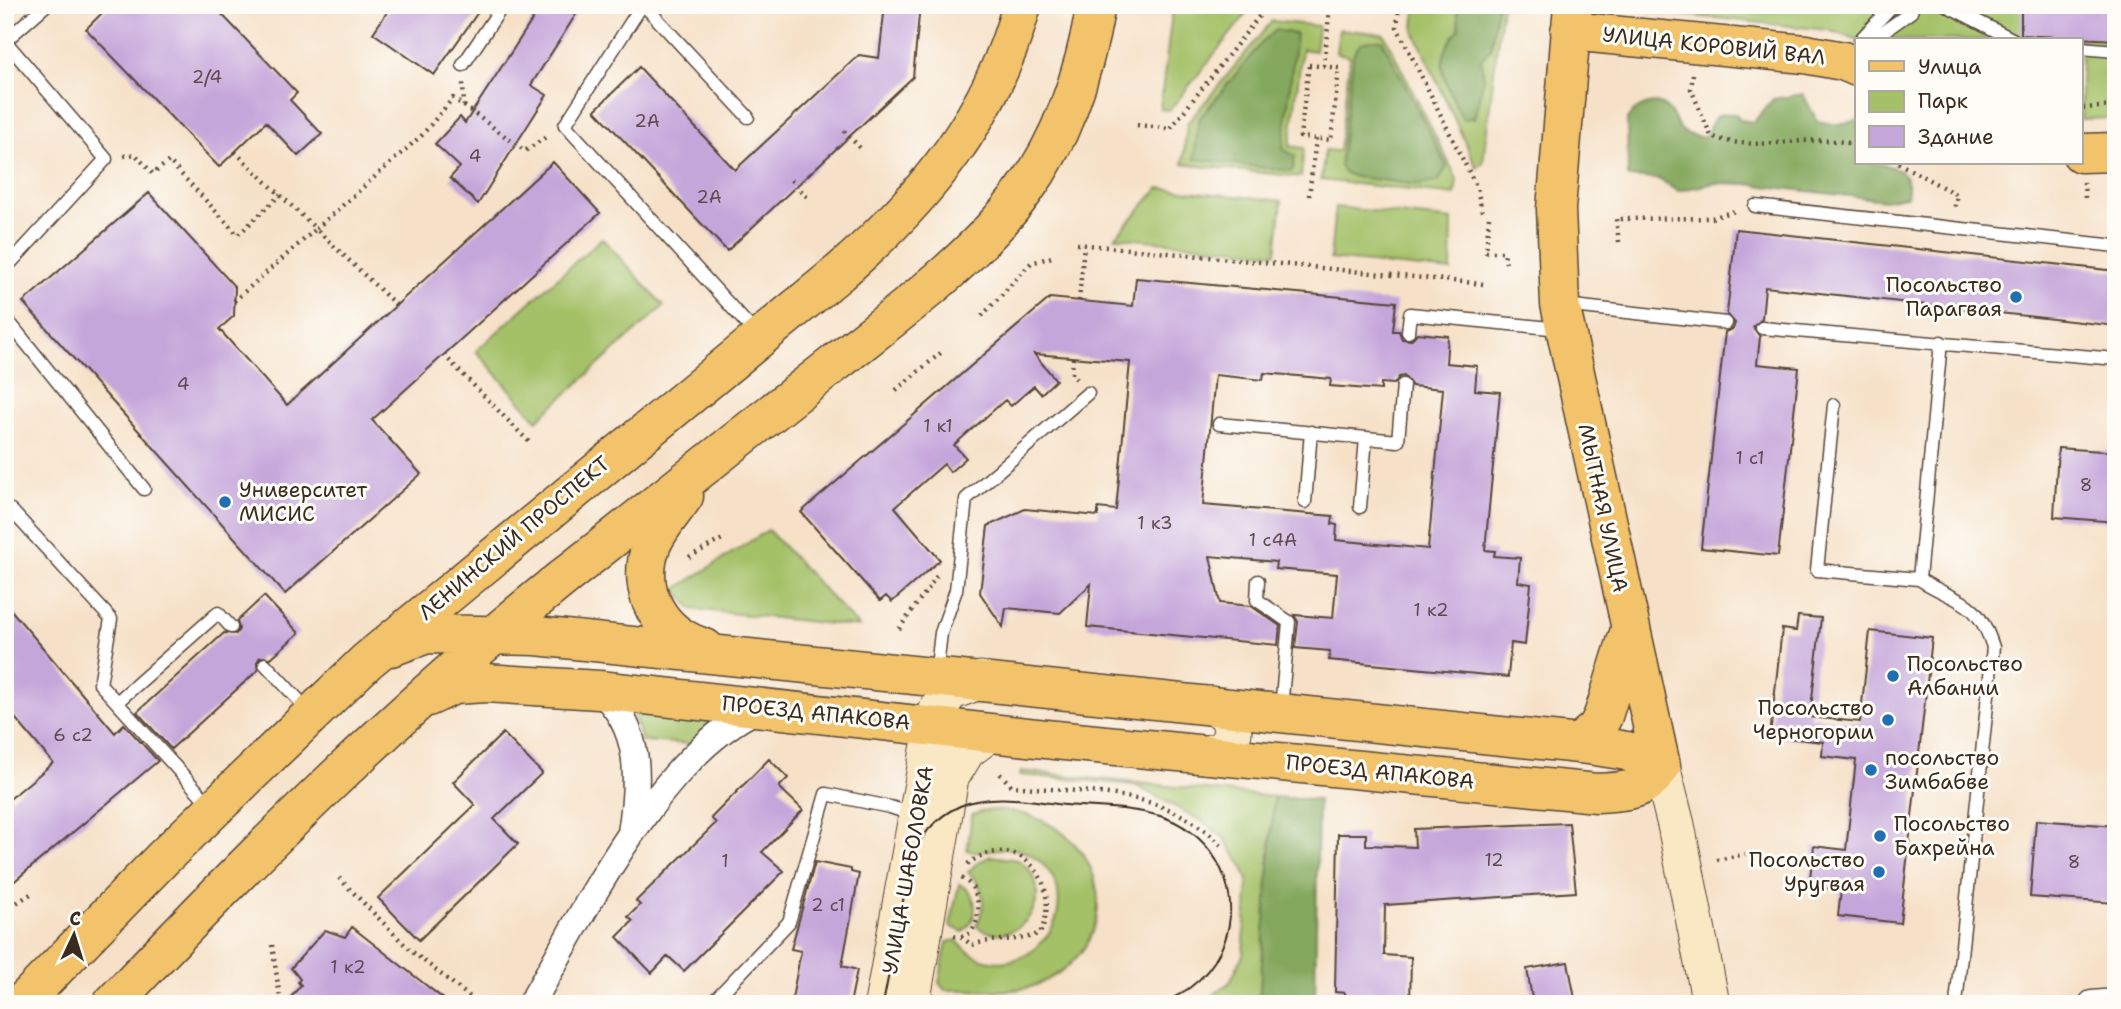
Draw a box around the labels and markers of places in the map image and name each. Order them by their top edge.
place label: Посольство Парагвая [1886,271,2002,323]
marker: Посольство Парагвая [2008,289,2024,305]
place label: Университет МИСИС [239,476,368,528]
marker: Университет МИСИС [217,494,233,510]
place label: Посольство Албании [1907,650,2023,702]
marker: Посольство Албании [1885,668,1901,684]
place label: Посольство Черногории [1753,694,1874,746]
marker: Посольство Черногории [1880,712,1896,728]
place label: посольство Зимбабве [1885,744,1999,796]
marker: посольство Зимбабве [1863,762,1879,778]
place label: Посольство Бахрейна [1894,810,2010,862]
marker: Посольство Бахрейна [1872,828,1888,844]
place label: Посольство Уругвая [1749,846,1865,898]
marker: Посольство Уругвая [1871,864,1887,880]

